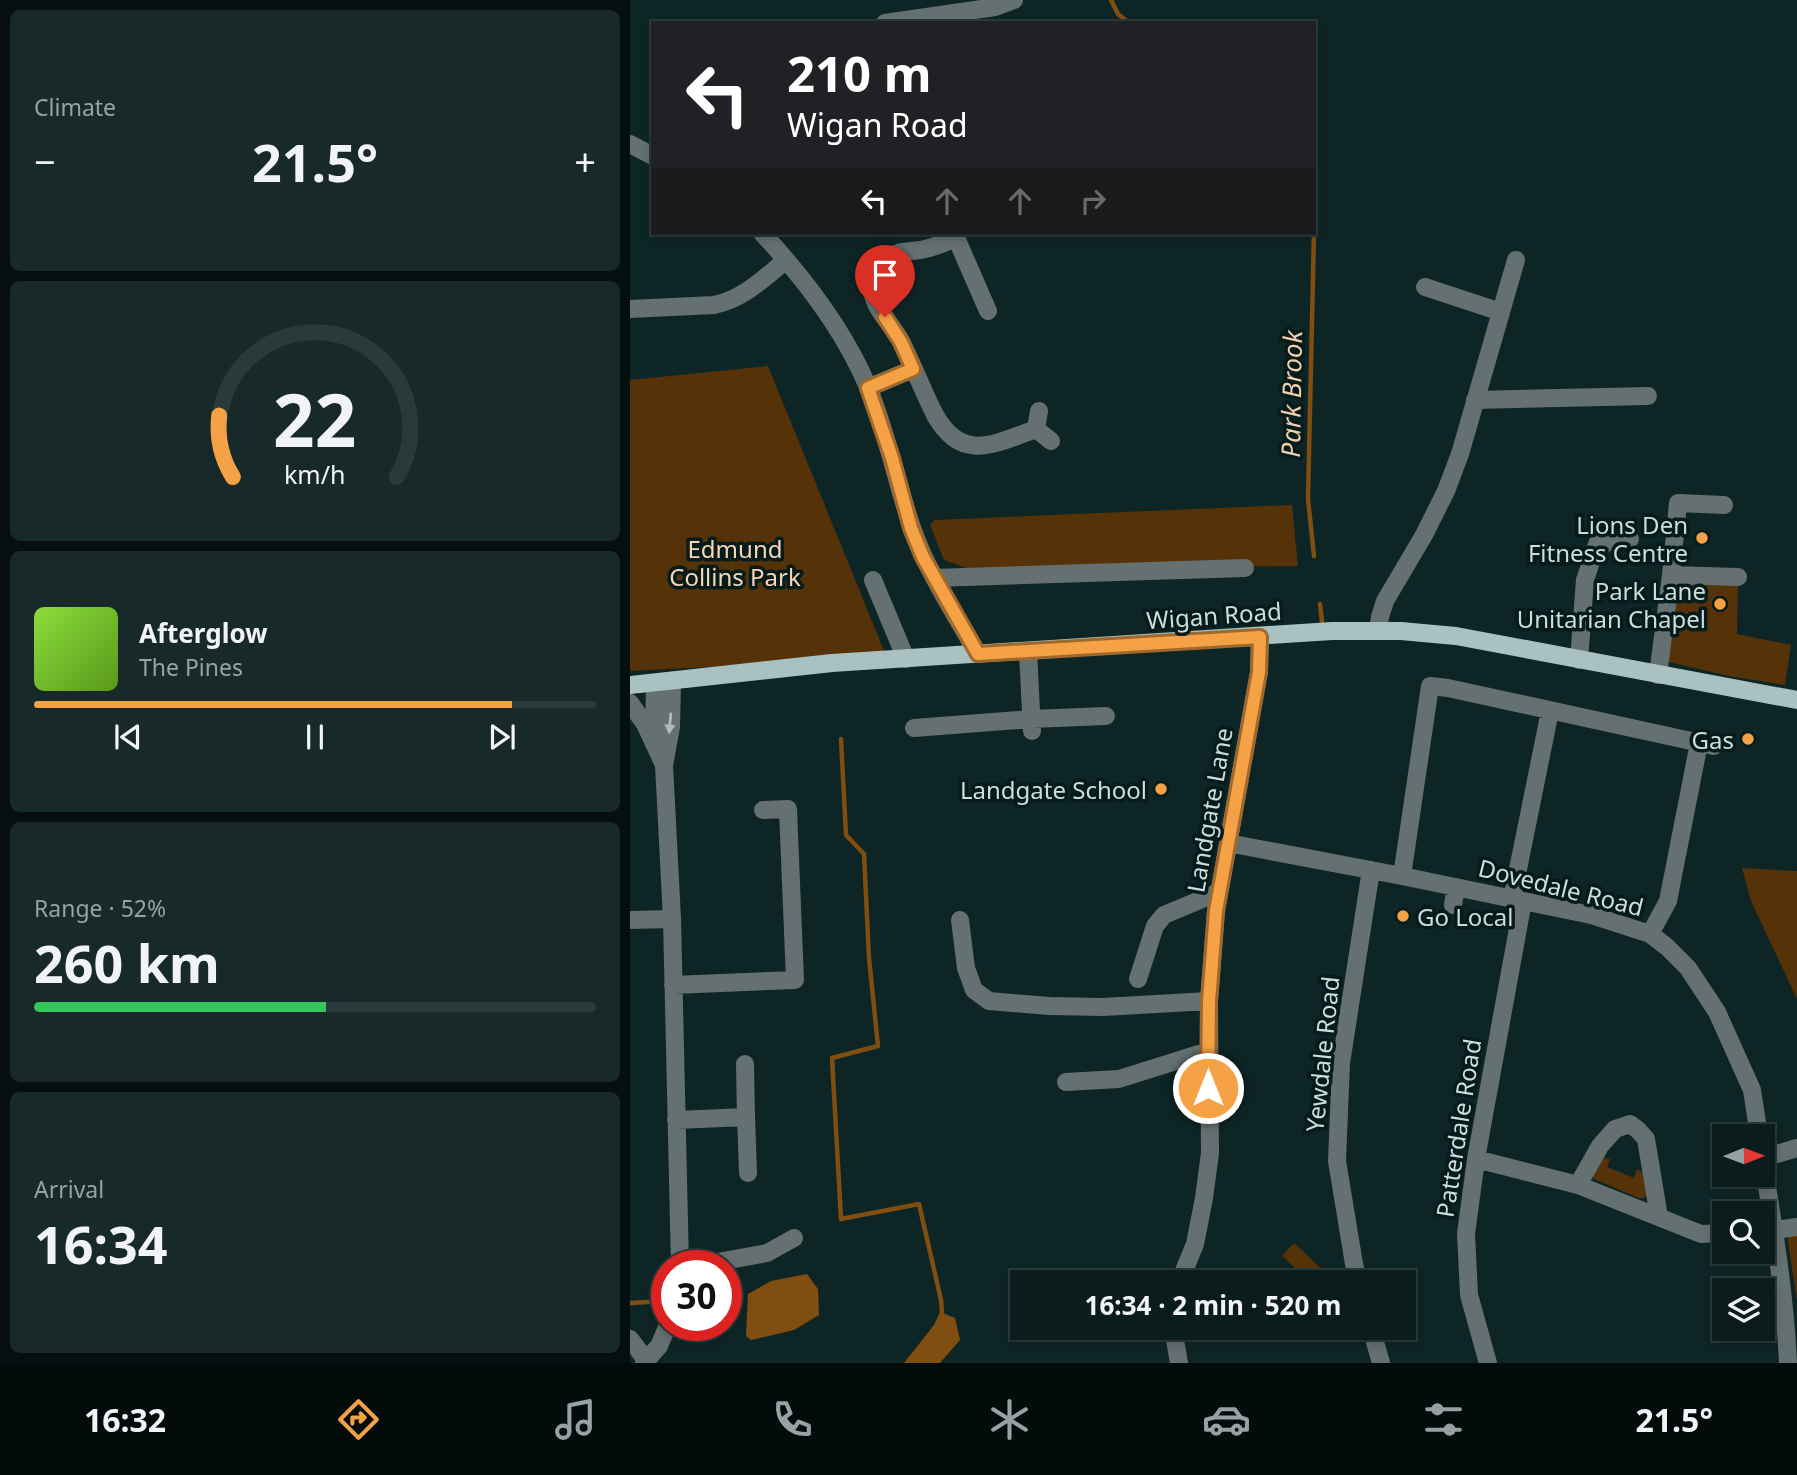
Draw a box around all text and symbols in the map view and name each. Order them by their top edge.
text: 210 m [787,40,932,106]
icon: left [672,49,763,140]
text: Climate [34,91,116,123]
text: Wigan Road [787,103,968,146]
text: 21.5° [252,126,378,197]
text: − [34,135,56,187]
text: + [574,135,596,187]
icon: left [855,182,893,220]
icon: ahead [928,182,966,220]
icon: ahead [1001,182,1039,220]
icon: right [1074,182,1112,220]
pin [855,245,915,317]
icon: arrive [866,256,904,294]
water label: Park Brook [1272,329,1310,458]
text: 22 [273,369,357,468]
text: km/h [284,457,346,491]
place label: Lions Den Fitness Centre [1528,508,1688,569]
marker: Lions Den Fitness Centre [1694,530,1710,546]
park label: Edmund Collins Park [669,532,801,593]
place label: Park Lane Unitarian Chapel [1517,574,1706,635]
street label: Wigan Road [1145,594,1283,636]
marker: Park Lane Unitarian Chapel [1712,596,1728,612]
text: Afterglow [139,615,267,651]
text: The Pines [139,651,243,683]
one-way arrow [665,712,676,734]
icon: previous [109,718,147,756]
icon: pause [296,718,334,756]
icon: next [483,718,521,756]
place label: Gas [1692,723,1734,756]
street label: Landgate Lane [1178,725,1240,895]
marker: Gas [1740,731,1756,747]
place label: Landgate School [960,773,1147,806]
marker: Landgate School [1153,781,1169,797]
street label: Dovedale Road [1475,851,1647,923]
text: Range · 52% [34,892,166,924]
place label: Go Local [1417,900,1514,933]
marker: Go Local [1395,908,1411,924]
text: 260 km [34,927,220,998]
street label: Yewdale Road [1297,975,1347,1133]
street label: Patterdale Road [1428,1036,1488,1220]
position arrow [1171,1051,1245,1125]
north arrow [1712,1124,1774,1186]
map controls [1712,1124,1775,1341]
text: Arrival [34,1173,104,1205]
button: search [1712,1201,1775,1264]
text: 16:34 [34,1208,168,1279]
speed limit sign: 30 [651,1250,742,1341]
button: layers [1712,1278,1775,1341]
text: 16:34 · 2 min · 520 m [1085,1287,1341,1323]
icon: directions [334,1395,383,1444]
icon: music [551,1395,600,1444]
icon: phone [768,1395,817,1444]
icon: climate [985,1395,1034,1444]
icon: car [1202,1395,1251,1444]
icon: filters [1419,1395,1468,1444]
text: 16:32 [84,1398,166,1441]
text: 21.5° [1636,1398,1713,1441]

